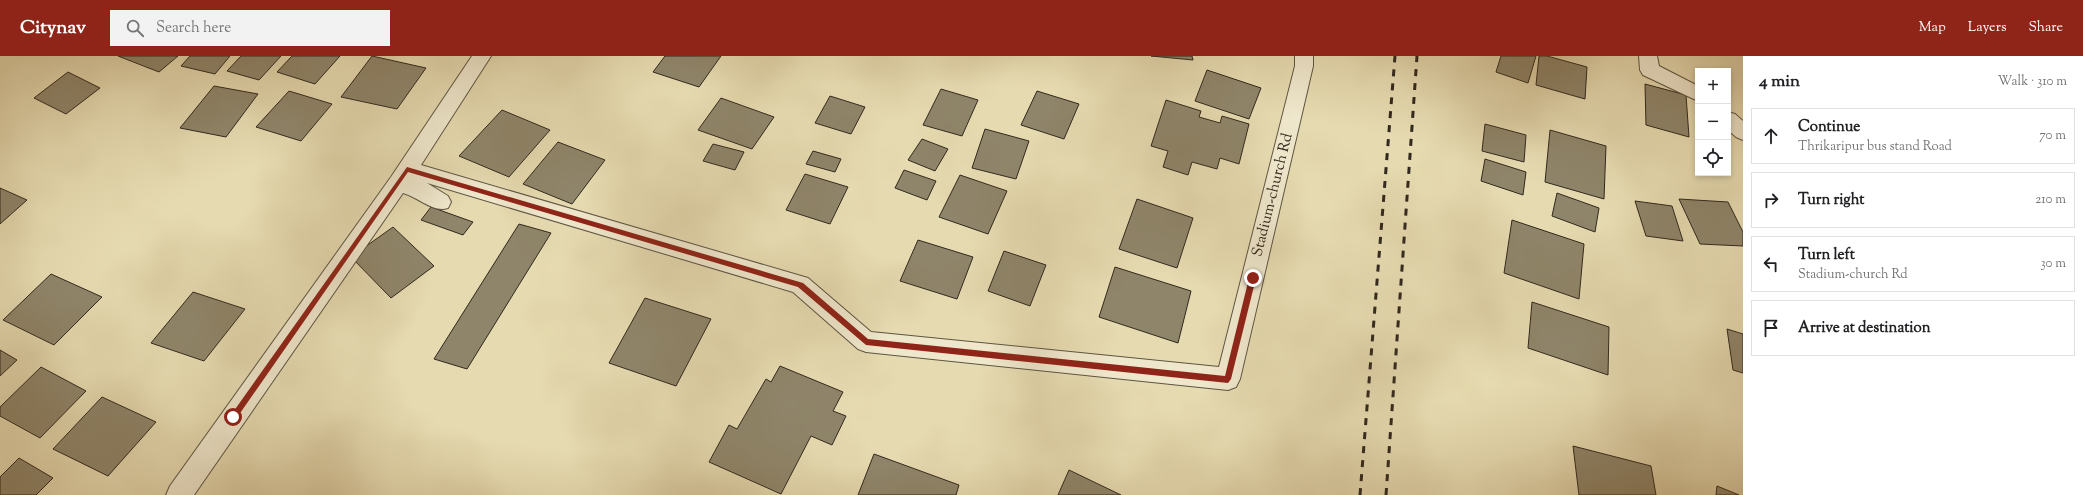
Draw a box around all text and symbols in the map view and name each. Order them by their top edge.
search box [110,10,390,46]
text: Citynav [20,15,86,42]
icon: search [124,17,146,39]
text: Search here [156,18,231,39]
text: Map [1919,18,1946,38]
text: Layers [1968,18,2006,38]
text: Share [2028,18,2063,38]
map controls [1695,68,1731,176]
button: + [1695,68,1731,104]
text: 4 min [1759,70,1800,94]
text: Walk · 310 m [1998,73,2067,91]
button: − [1695,104,1731,140]
text: Continue [1798,117,1860,138]
icon: ahead [1760,125,1782,147]
text: 70 m [2039,127,2066,145]
street label: Stadium-church Rd [1248,131,1299,259]
text: Thrikaripur bus stand Road [1798,138,1952,156]
button: locate [1695,140,1731,176]
icon: right [1760,189,1782,211]
text: Turn right [1798,190,1864,211]
text: 210 m [2035,191,2066,209]
text: Turn left [1798,245,1855,266]
icon: left [1760,253,1782,275]
text: 30 m [2040,255,2066,273]
text: Stadium-church Rd [1798,266,1908,284]
route end [1244,269,1262,287]
icon: arrive [1760,317,1782,339]
text: Arrive at destination [1798,318,1931,339]
route start [224,408,242,426]

